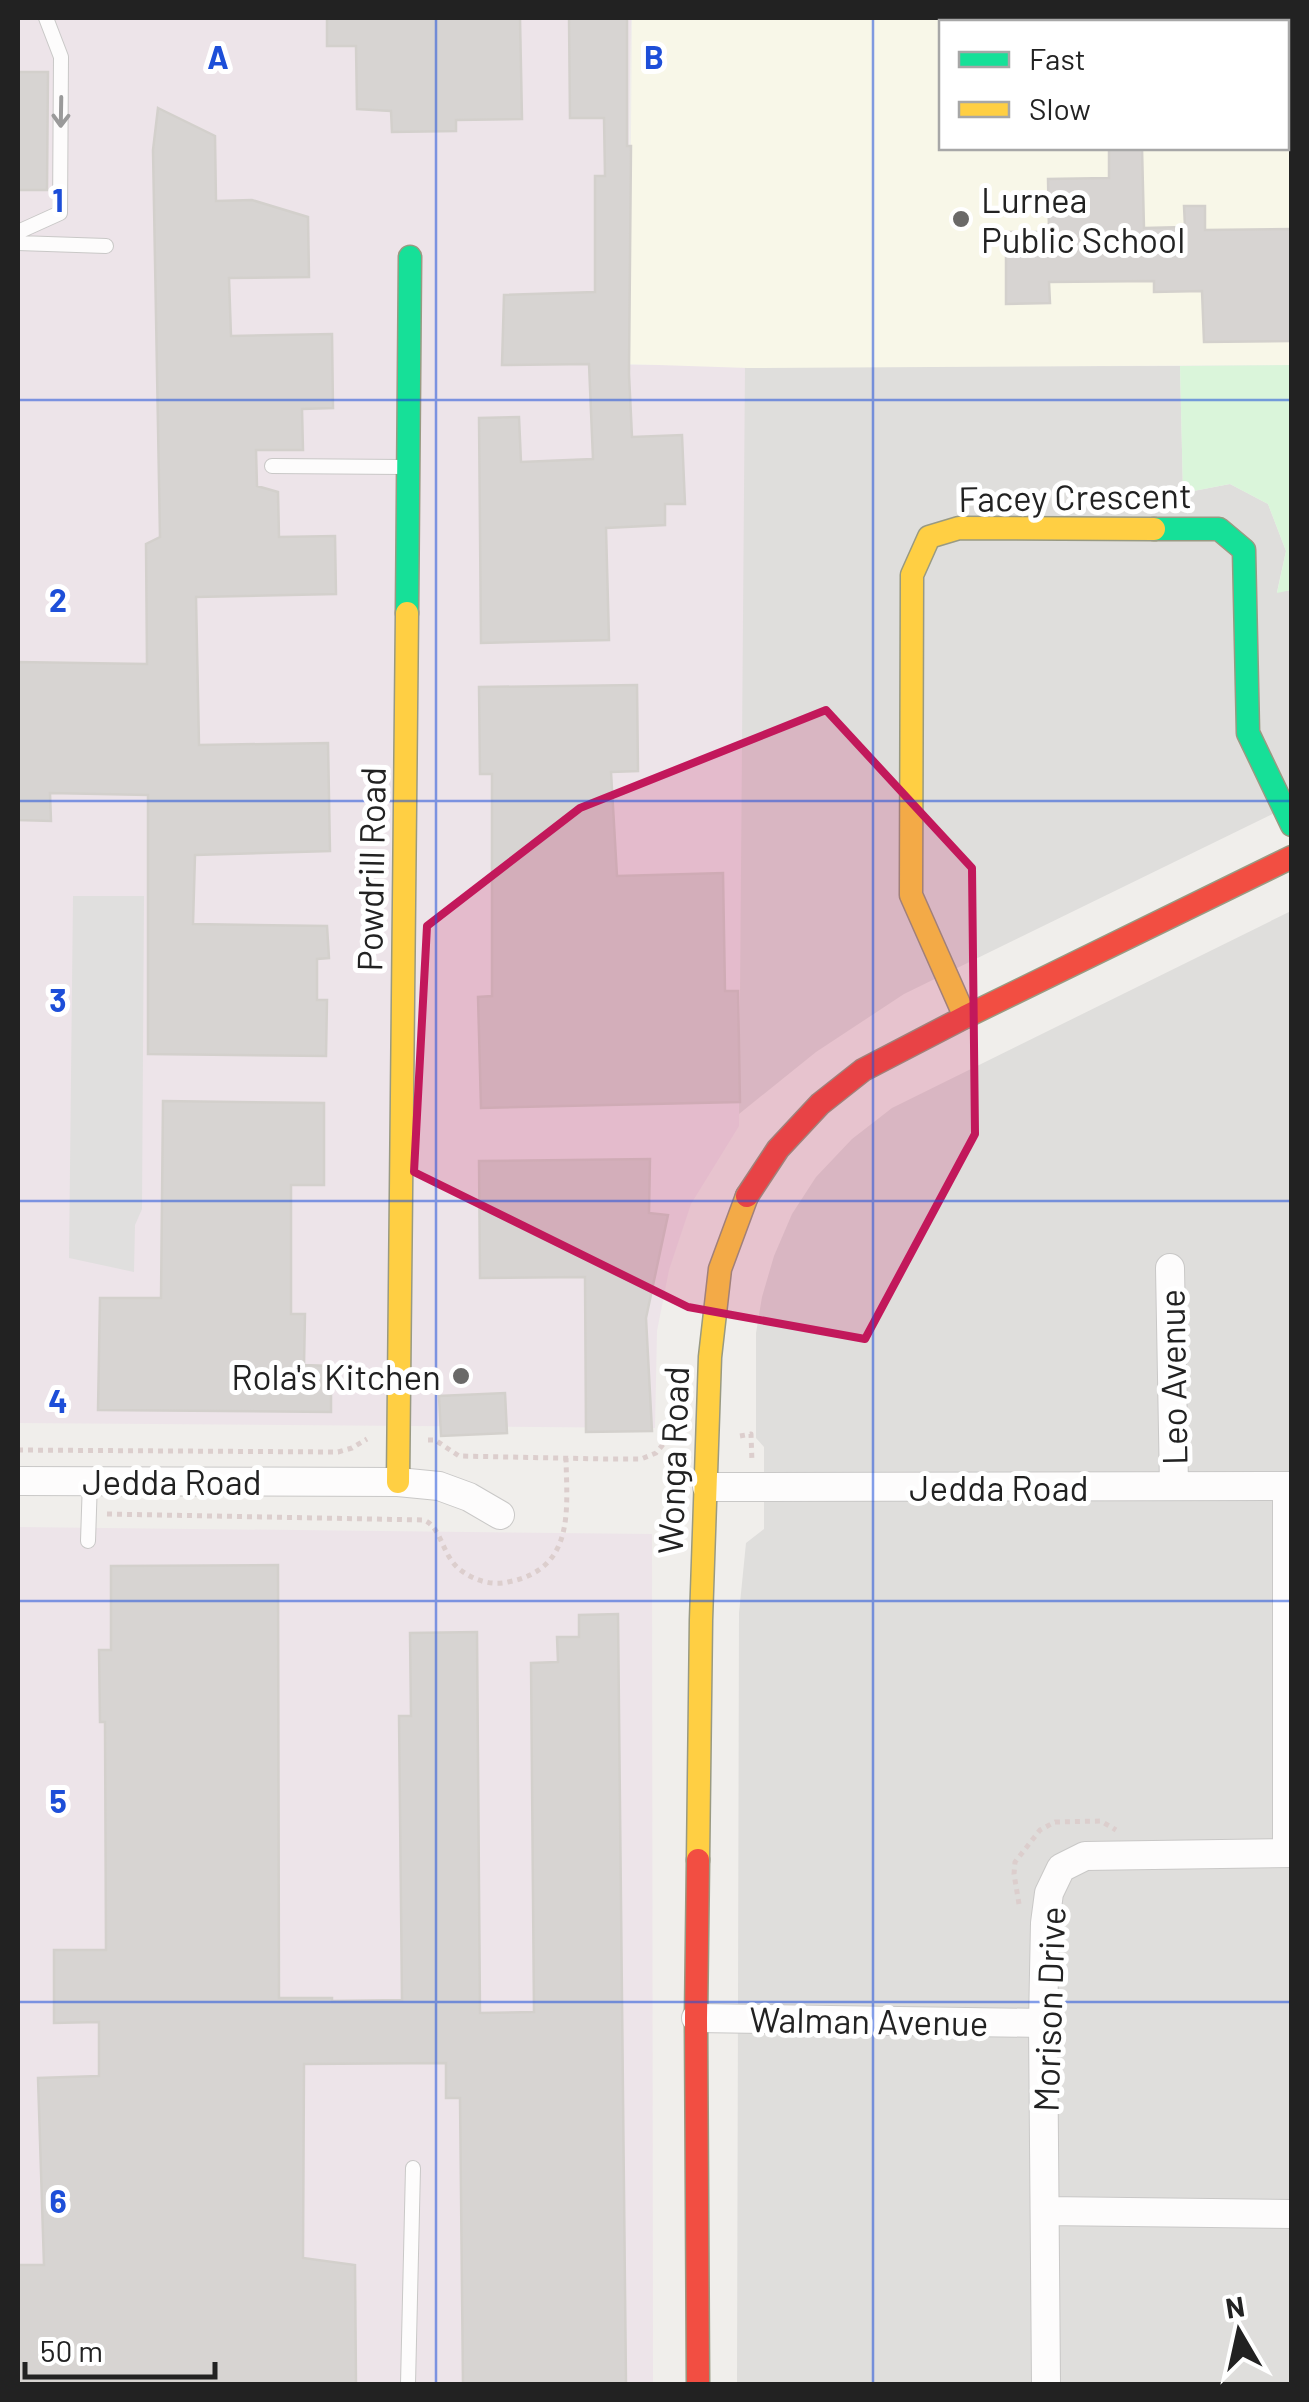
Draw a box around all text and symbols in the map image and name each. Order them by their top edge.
legend [939,20,1289,150]
text: A [207,37,229,75]
text: B [644,37,664,75]
text: Fast [1029,40,1086,76]
text: Slow [1029,90,1091,126]
one-way arrow [52,96,70,128]
place label: Lurnea Public School [981,178,1185,260]
text: 1 [52,180,64,218]
marker: Lurnea Public School [950,208,972,230]
street label: Facey Crescent [958,473,1192,519]
text: 2 [49,580,67,618]
street label: Powdrill Road [347,766,393,972]
text: 3 [49,980,67,1018]
street label: Leo Avenue [1149,1289,1195,1465]
place label: Rola's Kitchen [231,1355,441,1397]
marker: Rola's Kitchen [450,1365,472,1387]
street label: Wonga Road [648,1365,696,1555]
text: 4 [48,1381,68,1419]
street label: Jedda Road [82,1460,262,1502]
street label: Jedda Road [909,1466,1089,1508]
text: 5 [49,1781,67,1819]
street label: Morison Drive [1023,1906,1073,2112]
street label: Walman Avenue [749,1997,989,2043]
text: 6 [49,2181,67,2219]
north arrow [1189,2282,1289,2382]
text: N [1223,2288,1247,2325]
scale bar [25,2317,215,2379]
text: 50 m [40,2332,103,2368]

